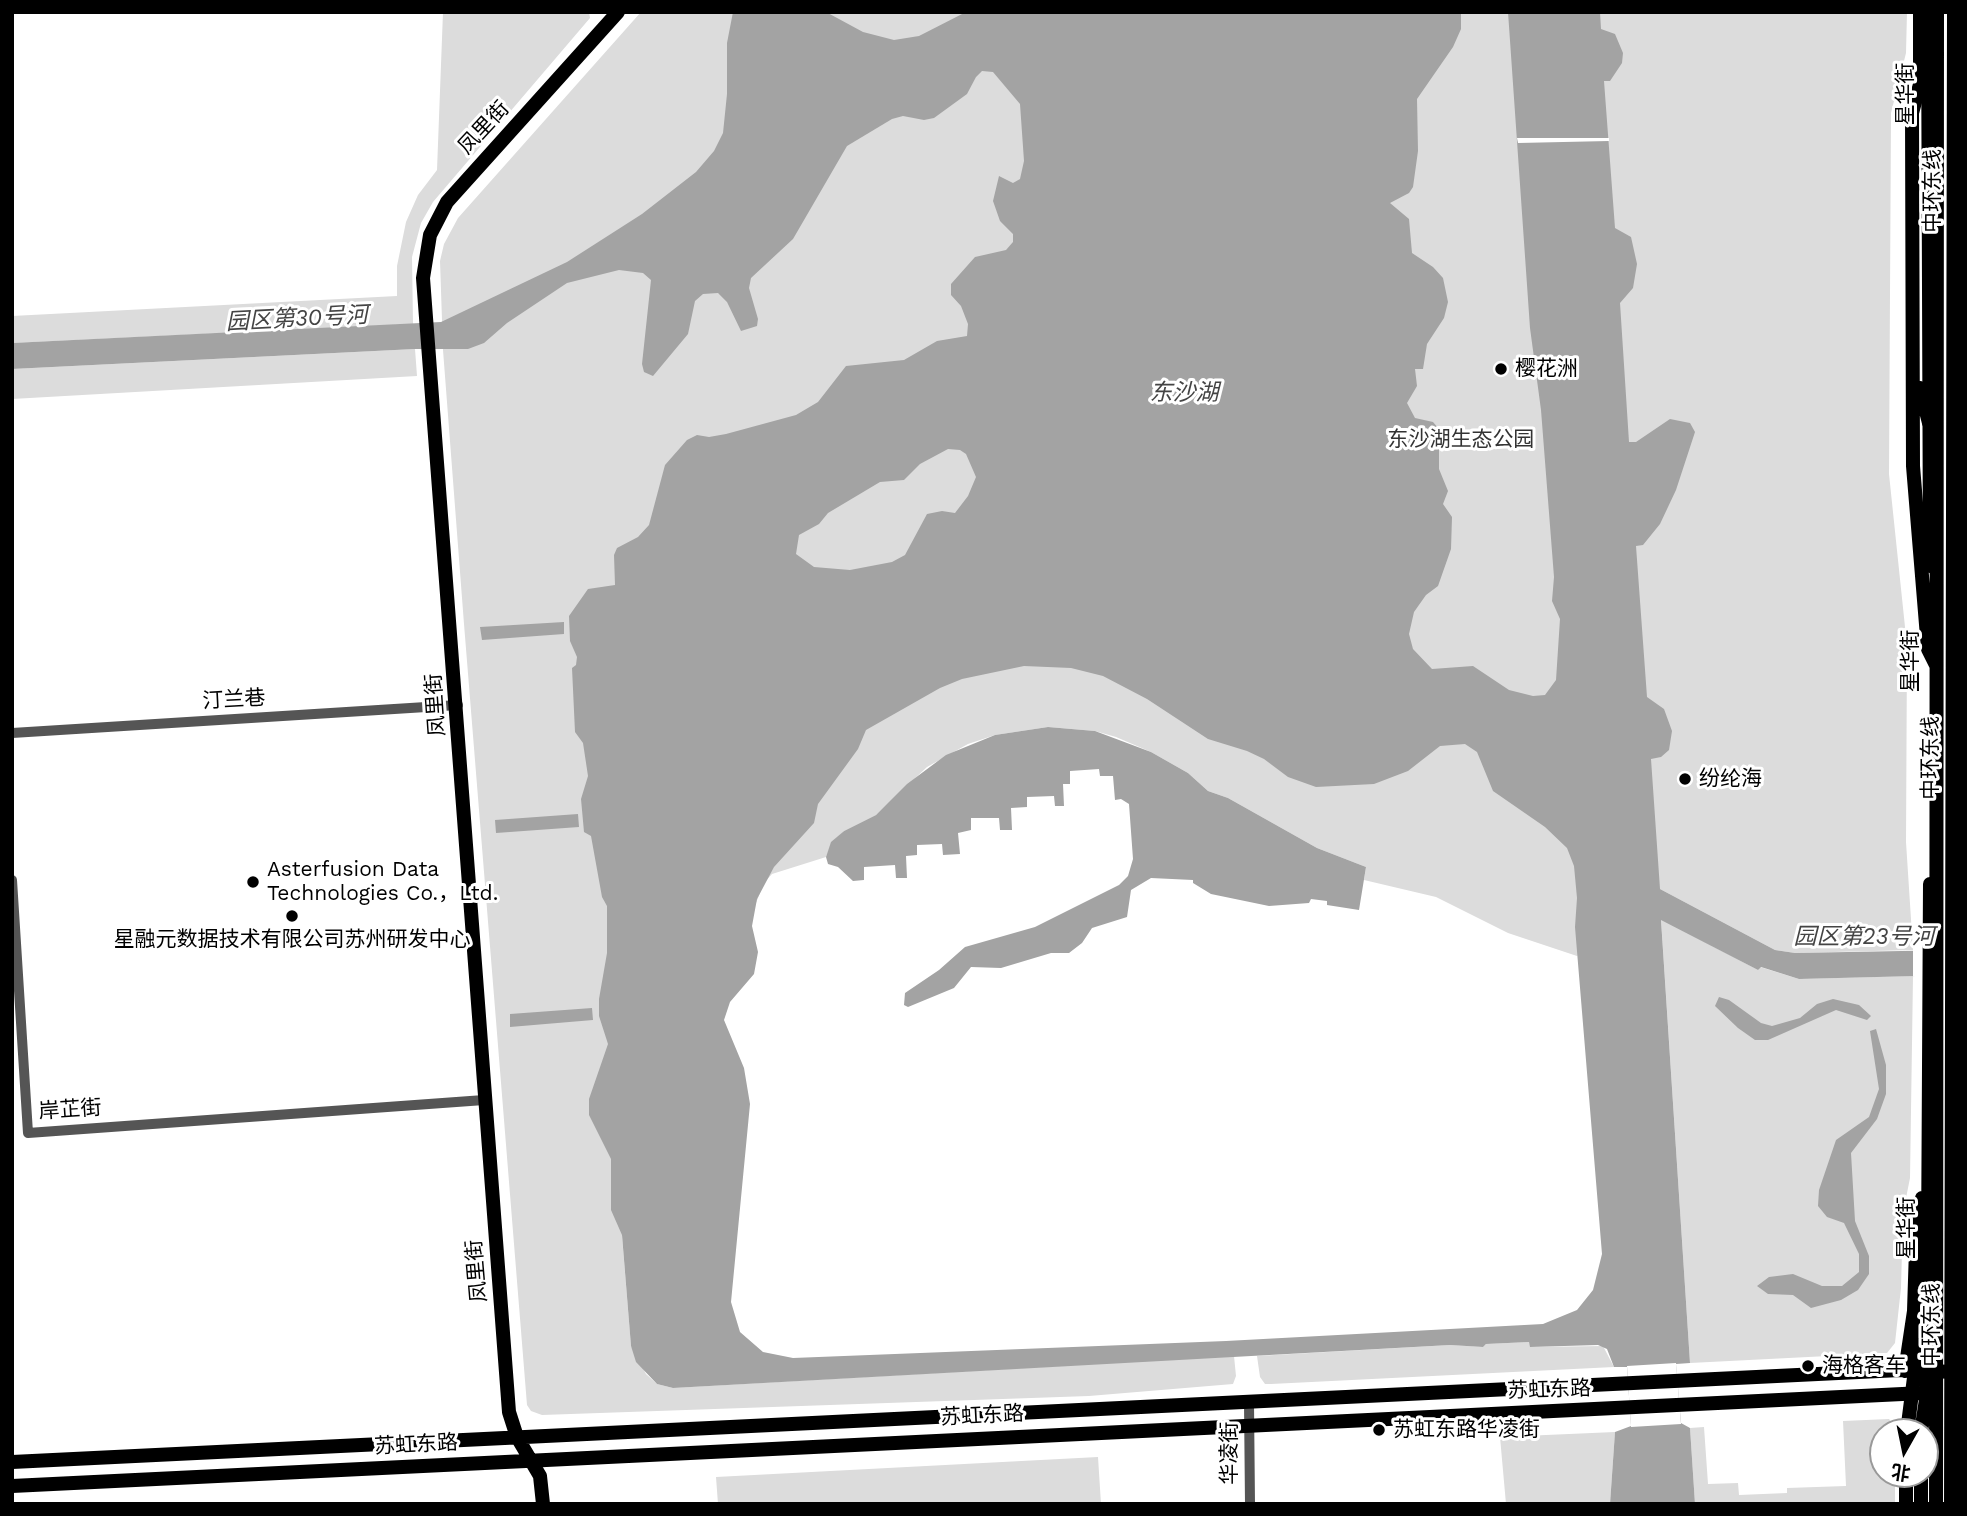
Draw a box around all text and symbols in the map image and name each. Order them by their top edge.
street label: 星华街 [1893,63,1919,125]
street label: 凤里街 [453,96,515,160]
street label: 中环东线 [1920,149,1946,233]
water label: 园区第30号河 [225,301,369,337]
place label: 樱花洲 [1515,356,1578,382]
marker: 樱花洲 [1493,361,1509,377]
water label: 东沙湖 [1150,379,1218,407]
park label: 东沙湖生态公园 [1388,427,1534,453]
street label: 星华街 [1898,630,1924,692]
street label: 凤里街 [421,673,451,737]
street label: 汀兰巷 [202,686,266,714]
street label: 中环东线 [1918,716,1944,800]
place label: 纷纶海 [1699,766,1762,792]
marker: 纷纶海 [1677,771,1693,787]
place label: Asterfusion Data Technologies Co.，Ltd. [267,857,498,907]
marker: Asterfusion Data Technologies Co.，Ltd. [245,874,261,890]
marker: 星融元数据技术有限公司苏州研发中心 [284,908,300,924]
water label: 园区第23号河 [1794,923,1934,951]
place label: 星融元数据技术有限公司苏州研发中心 [114,927,470,953]
street label: 岸芷街 [38,1095,102,1125]
street label: 星华街 [1894,1197,1920,1259]
street label: 凤里街 [462,1239,492,1303]
street label: 中环东线 [1919,1283,1945,1367]
place label: 海格客车 [1822,1353,1906,1379]
marker: 海格客车 [1800,1358,1816,1374]
street label: 苏虹东路 [1507,1376,1591,1404]
street label: 苏虹东路 [939,1401,1025,1431]
place label: 苏虹东路华凌街 [1393,1417,1540,1443]
north arrow [1869,1418,1939,1488]
street label: 华凌街 [1217,1422,1243,1484]
marker: 苏虹东路华凌街 [1371,1422,1387,1438]
street label: 苏虹东路 [373,1430,459,1460]
text: 北 [1890,1459,1912,1485]

